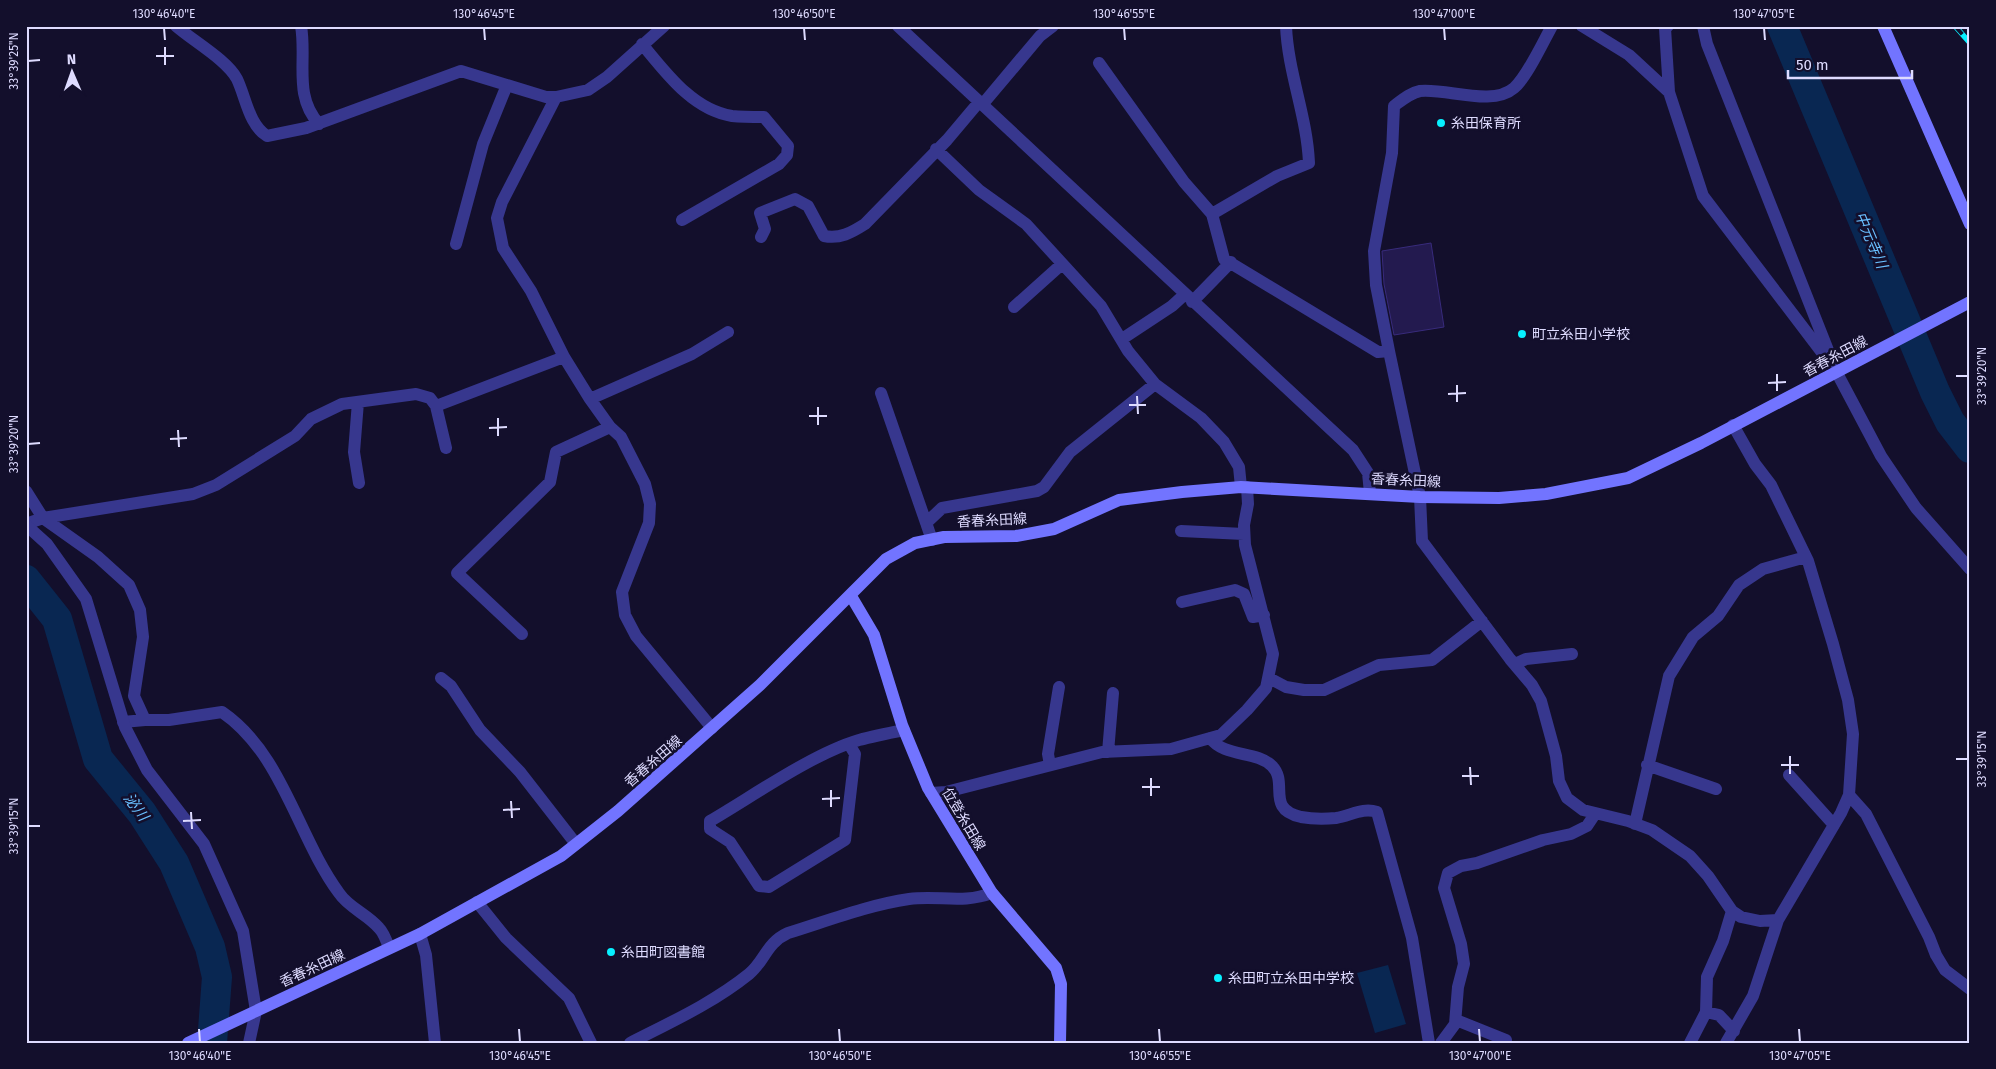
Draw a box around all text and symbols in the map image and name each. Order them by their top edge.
text: 130°46'40"E [132,7,196,21]
text: 130°46'45"E [453,7,515,21]
text: 130°46'50"E [772,7,836,21]
text: 130°46'55"E [1093,7,1155,21]
text: 130°47'00"E [1413,7,1475,21]
text: 130°47'05"E [1733,7,1795,21]
text: 33°39'25"N [7,32,21,90]
north arrow [48,48,98,98]
scale bar [1788,48,1912,80]
text: N [67,51,77,68]
text: 50 m [1796,56,1829,74]
place label: 糸田保育所 [1451,115,1521,132]
marker: 糸田保育所 [1435,117,1447,129]
water label: 中元寺川 [1851,209,1892,273]
place label: 町立糸田小学校 [1532,326,1630,343]
marker: 町立糸田小学校 [1516,328,1528,340]
street label: 香春糸田線 [1800,333,1870,380]
text: 33°39'20"N [1975,347,1989,405]
text: 33°39'20"N [7,415,21,473]
street label: 香春糸田線 [1371,470,1441,491]
street label: 香春糸田線 [957,510,1027,531]
text: 33°39'15"N [1975,731,1989,787]
street label: 香春糸田線 [621,732,685,791]
street label: 位登糸田線 [938,785,989,854]
water label: 泌川 [120,790,153,826]
text: 33°39'15"N [7,798,21,854]
place label: 糸田町図書館 [621,944,705,961]
street label: 香春糸田線 [277,946,348,991]
marker: 糸田町図書館 [605,946,617,958]
place label: 糸田町立糸田中学校 [1228,970,1354,987]
marker: 糸田町立糸田中学校 [1212,972,1224,984]
text: 130°46'40"E [168,1049,232,1063]
text: 130°46'45"E [489,1049,551,1063]
text: 130°46'50"E [808,1049,872,1063]
text: 130°46'55"E [1129,1049,1191,1063]
text: 130°47'00"E [1449,1049,1511,1063]
text: 130°47'05"E [1769,1049,1831,1063]

